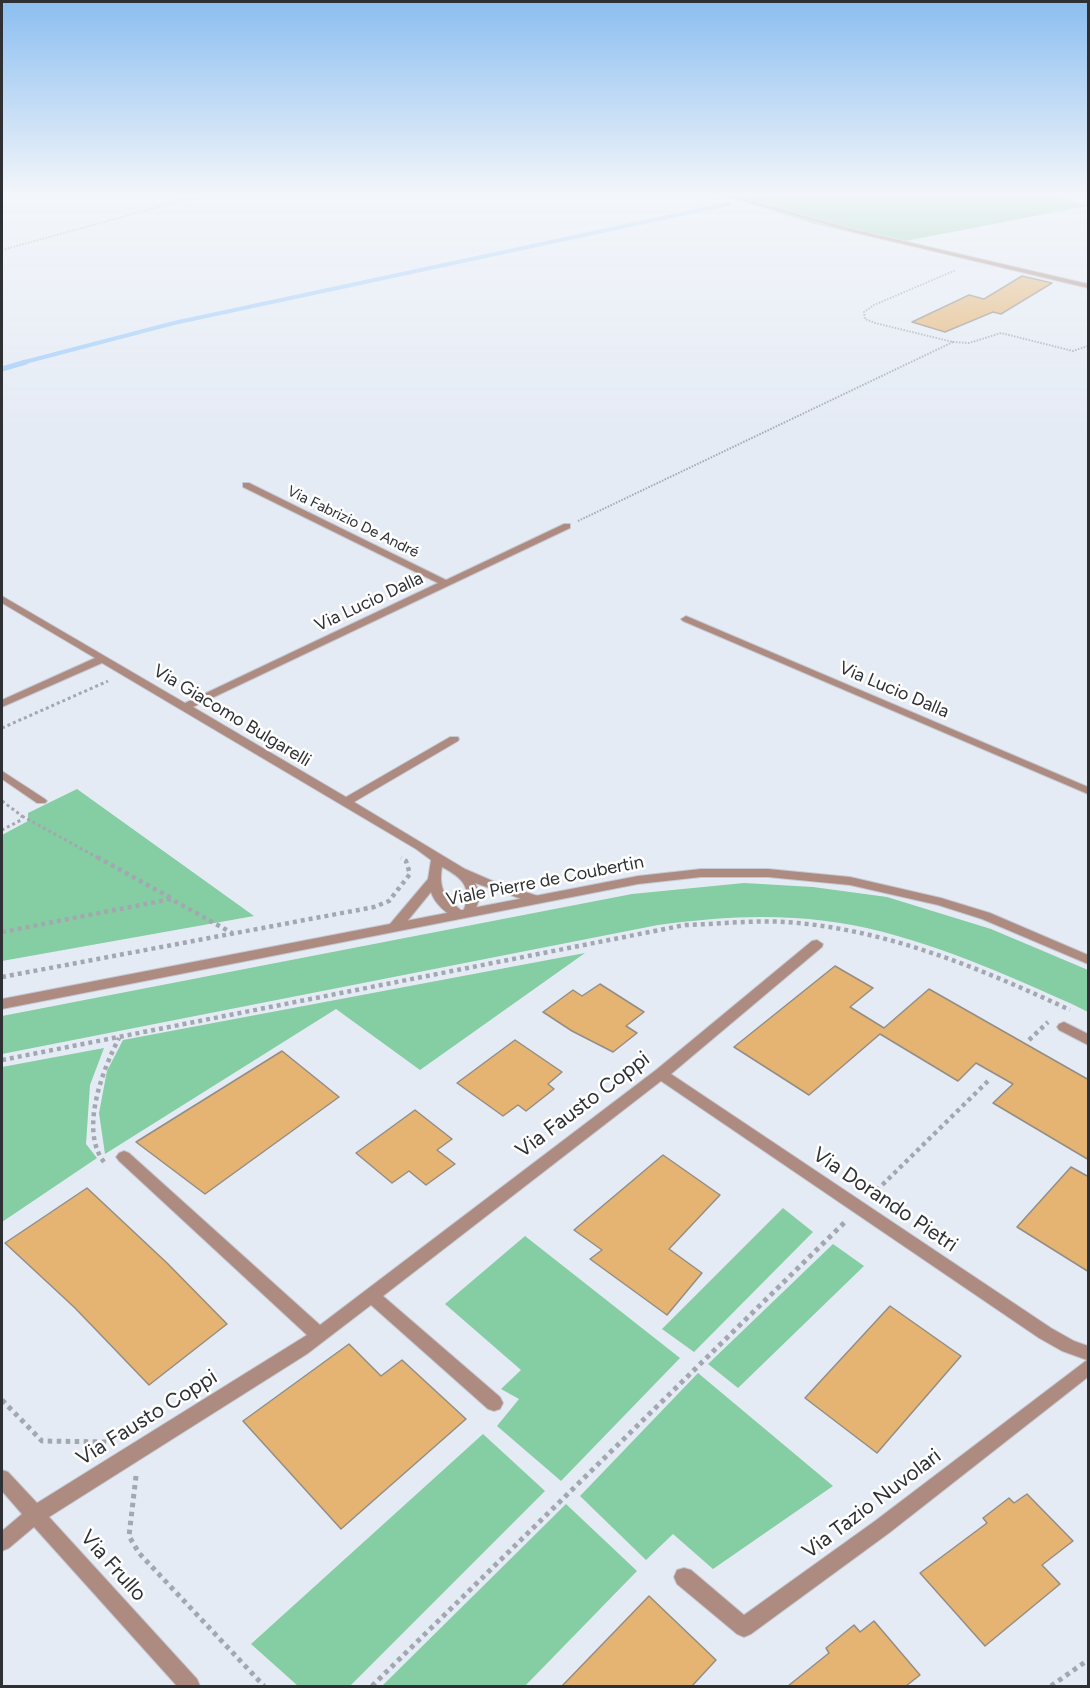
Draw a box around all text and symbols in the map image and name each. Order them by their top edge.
street label: Via Fabrizio De André [284,482,422,562]
street label: Via Lucio Dalla [311,567,427,637]
street label: Via Lucio Dalla [836,657,952,723]
street label: Via Giacomo Bulgarelli [149,660,315,772]
street label: Viale Pierre de Coubertin [444,851,646,911]
street label: Via Fausto Coppi [511,1046,655,1164]
street label: Via Dorando Pietri [808,1142,962,1258]
street label: Via Fausto Coppi [72,1365,222,1471]
street label: Via Tazio Nuvolari [798,1444,946,1564]
street label: Via Frullo [75,1525,151,1607]

